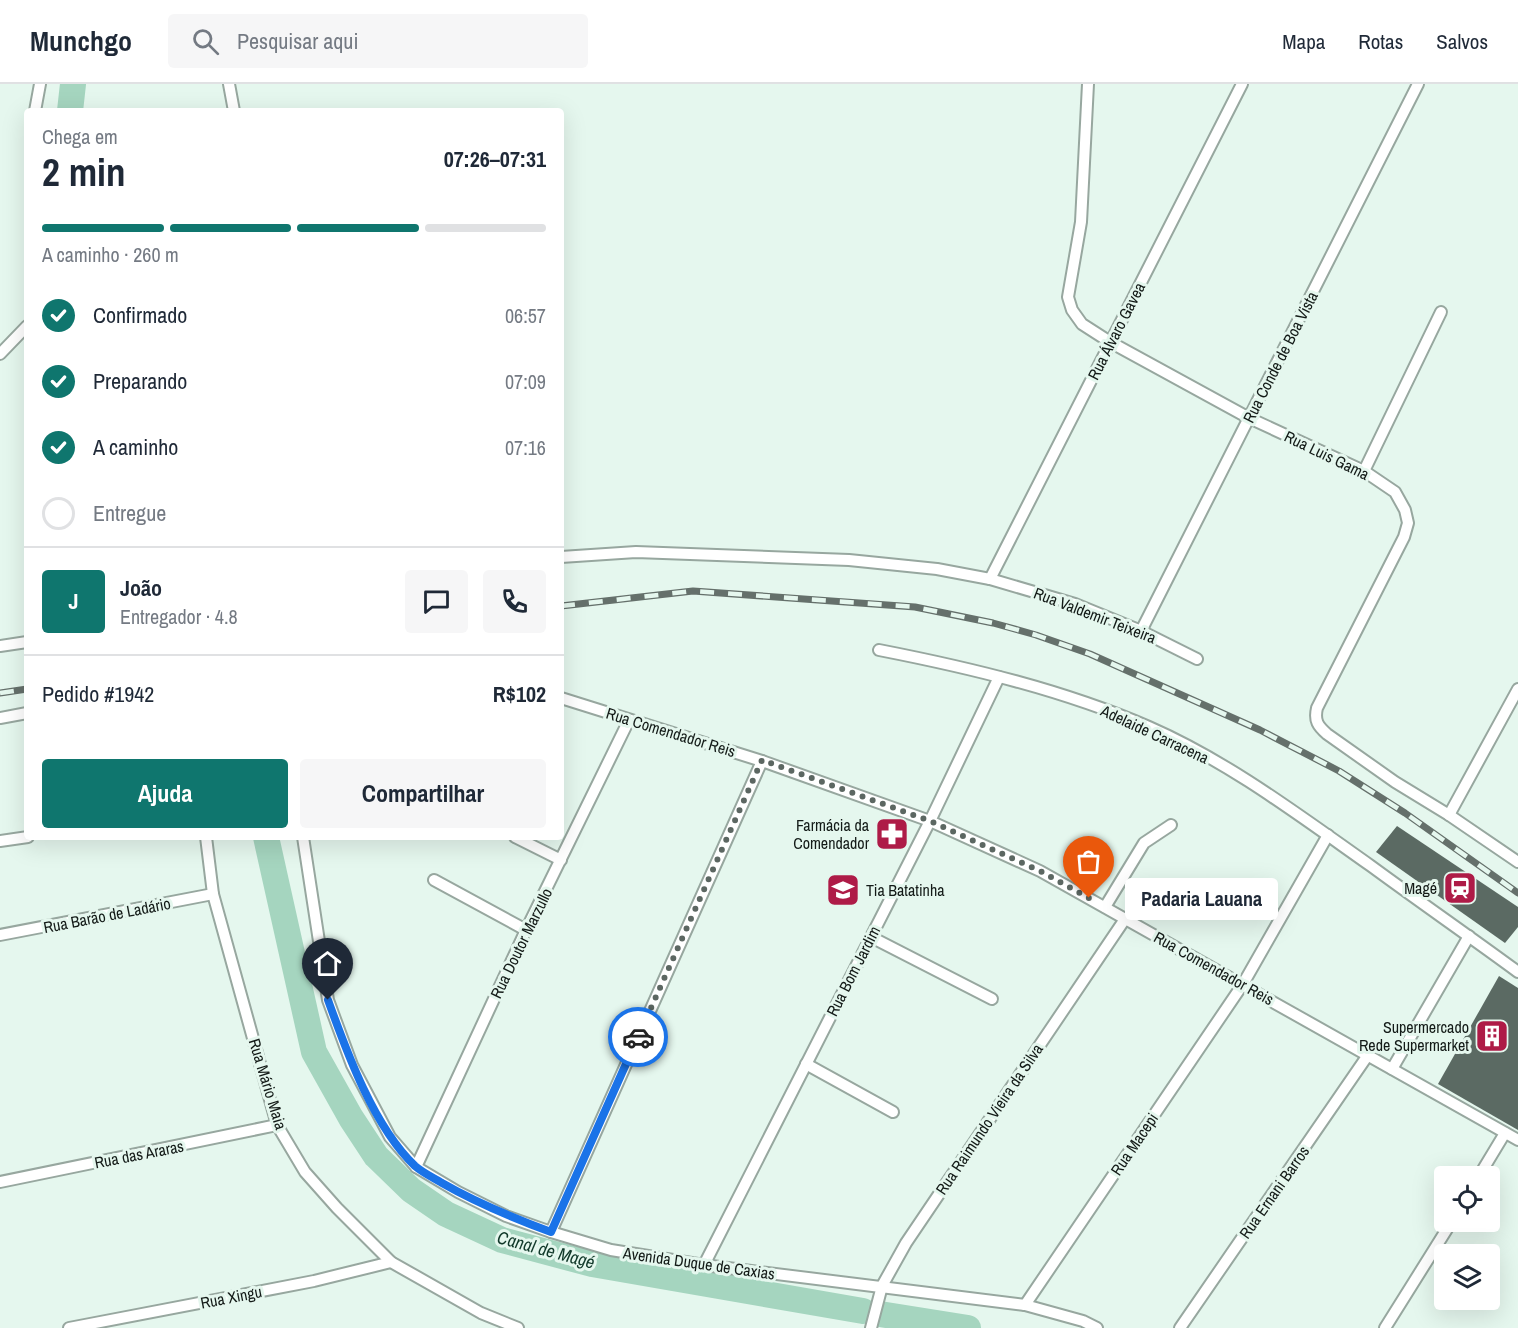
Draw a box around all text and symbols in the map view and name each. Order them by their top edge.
search box [168,14,588,68]
text: Munchgo [30,22,132,60]
icon: search [189,25,222,58]
text: Pesquisar aqui [237,26,358,56]
text: Mapa [1282,27,1325,56]
text: Rotas [1358,27,1403,56]
text: Salvos [1436,27,1488,56]
text: Chega em [42,123,118,150]
text: 07:26–07:31 [444,144,546,174]
text: 2 min [42,146,126,198]
text: A caminho · 260 m [42,241,179,268]
street label: Rua Álvaro Gavea [1082,278,1150,383]
street label: Rua Conde de Boa Vista [1237,287,1323,427]
icon: check [42,299,75,332]
text: Confirmado [93,300,187,330]
text: 06:57 [505,302,546,329]
icon: check [42,365,75,398]
text: Preparando [93,366,187,396]
text: 07:09 [505,368,546,395]
street label: Rua Luis Gama [1281,425,1374,485]
icon: check [42,431,75,464]
text: A caminho [93,432,178,462]
text: 07:16 [505,434,546,461]
text: Entregue [93,498,166,528]
button: chat [405,570,468,633]
button: phone [483,570,546,633]
text: João [120,573,162,603]
street label: Rua Valdemir Teixeira [1031,582,1160,649]
text: J [68,586,79,616]
text: Entregador · 4.8 [120,603,238,630]
text: Pedido #1942 [42,679,154,709]
text: R$102 [493,679,546,709]
street label: Adelaide Carracena [1097,699,1213,769]
street label: Rua Comendador Reis [604,702,738,762]
button: Ajuda [42,759,288,828]
button: Compartilhar [300,759,546,828]
place label: Farmácia da Comendador [793,814,870,854]
pharmacy icon: Farmácia da Comendador [874,816,910,852]
pin [1063,836,1114,898]
icon: bag [1072,845,1105,878]
station icon: Magé [1442,870,1478,906]
school or university icon: Tia Batatinha [825,872,861,908]
callout: Padaria Lauana [1125,877,1278,919]
place label: Magé [1404,877,1437,899]
place label: Tia Batatinha [866,879,945,901]
street label: Rua Doutor Marzullo [485,884,557,1002]
text: Padaria Lauana [1141,885,1262,912]
street label: Rua Barão de Ladário [42,892,172,938]
street label: Rua Bom Jardim [821,922,885,1020]
street label: Rua Comendador Reis [1150,926,1278,1010]
pin [302,938,353,1000]
icon: home [311,947,344,980]
courier [608,1007,668,1067]
place label: Supermercado Rede Supermarket [1359,1016,1469,1056]
building icon: Supermercado Rede Supermarket [1474,1018,1510,1054]
icon: car [622,1021,655,1054]
street label: Rua Mário Maia [244,1036,292,1133]
street label: Rua Raimundo Vieira da Silva [930,1039,1048,1199]
street label: Rua Macepi [1105,1109,1163,1179]
street label: Rua das Araras [93,1135,185,1173]
street label: Rua Ernani Barros [1234,1141,1314,1243]
map controls [1434,1166,1500,1310]
button: locate [1434,1166,1500,1232]
water label: Canal de Magé [495,1224,598,1275]
street label: Avenida Duque de Caxias [621,1241,776,1285]
button: layers [1434,1244,1500,1310]
street label: Rua Xingu [198,1280,264,1314]

